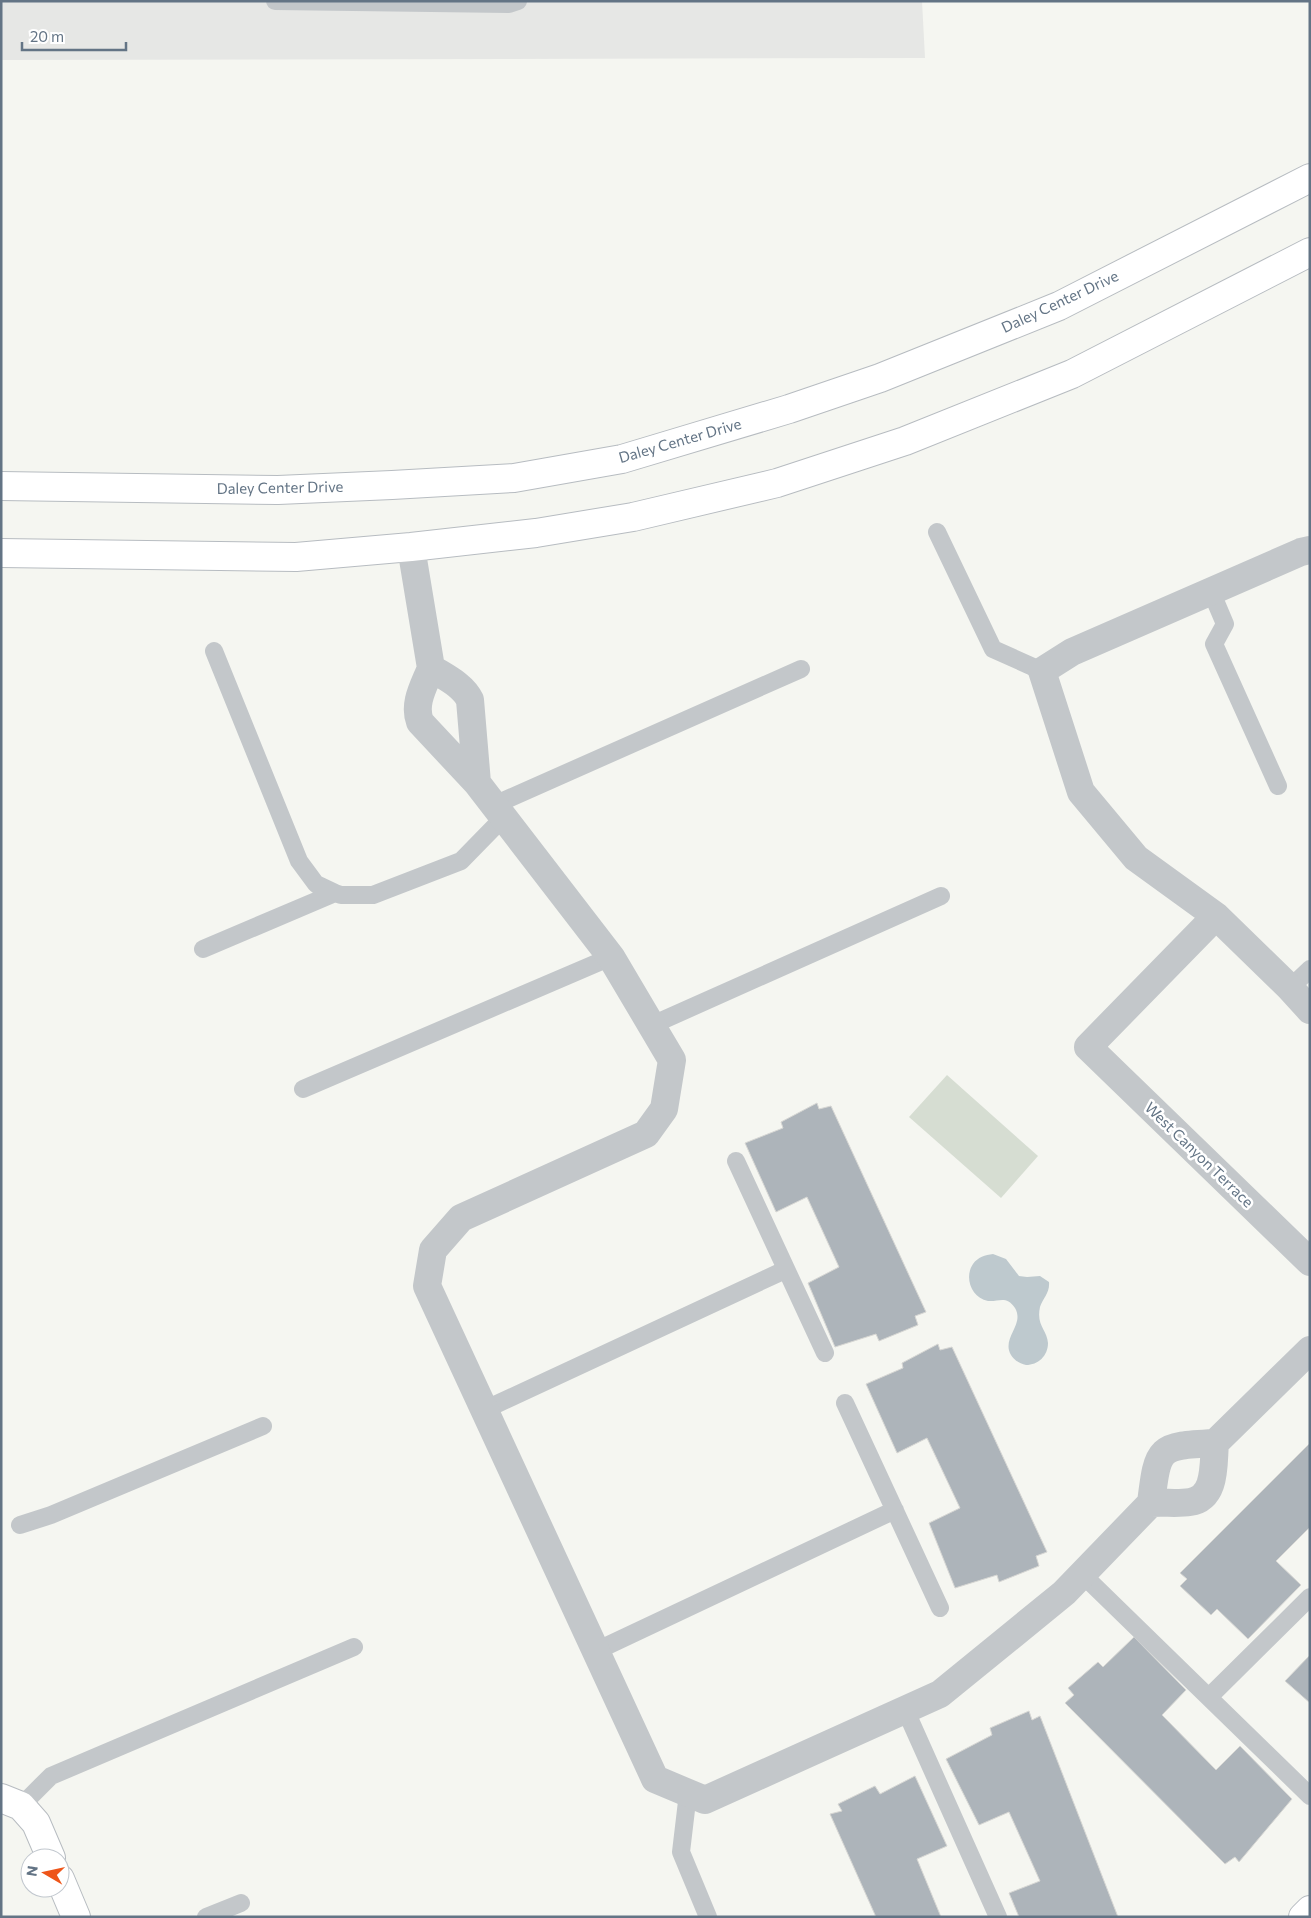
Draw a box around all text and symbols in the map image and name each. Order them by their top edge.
scale bar [22,20,126,52]
text: 20 m [30,27,64,45]
street label: Daley Center Drive [998,266,1121,336]
street label: Daley Center Drive [616,414,743,466]
street label: Daley Center Drive [216,477,344,497]
street label: West Canyon Terrace [1142,1098,1258,1211]
north arrow [20,1848,70,1898]
text: N [22,1864,41,1877]

